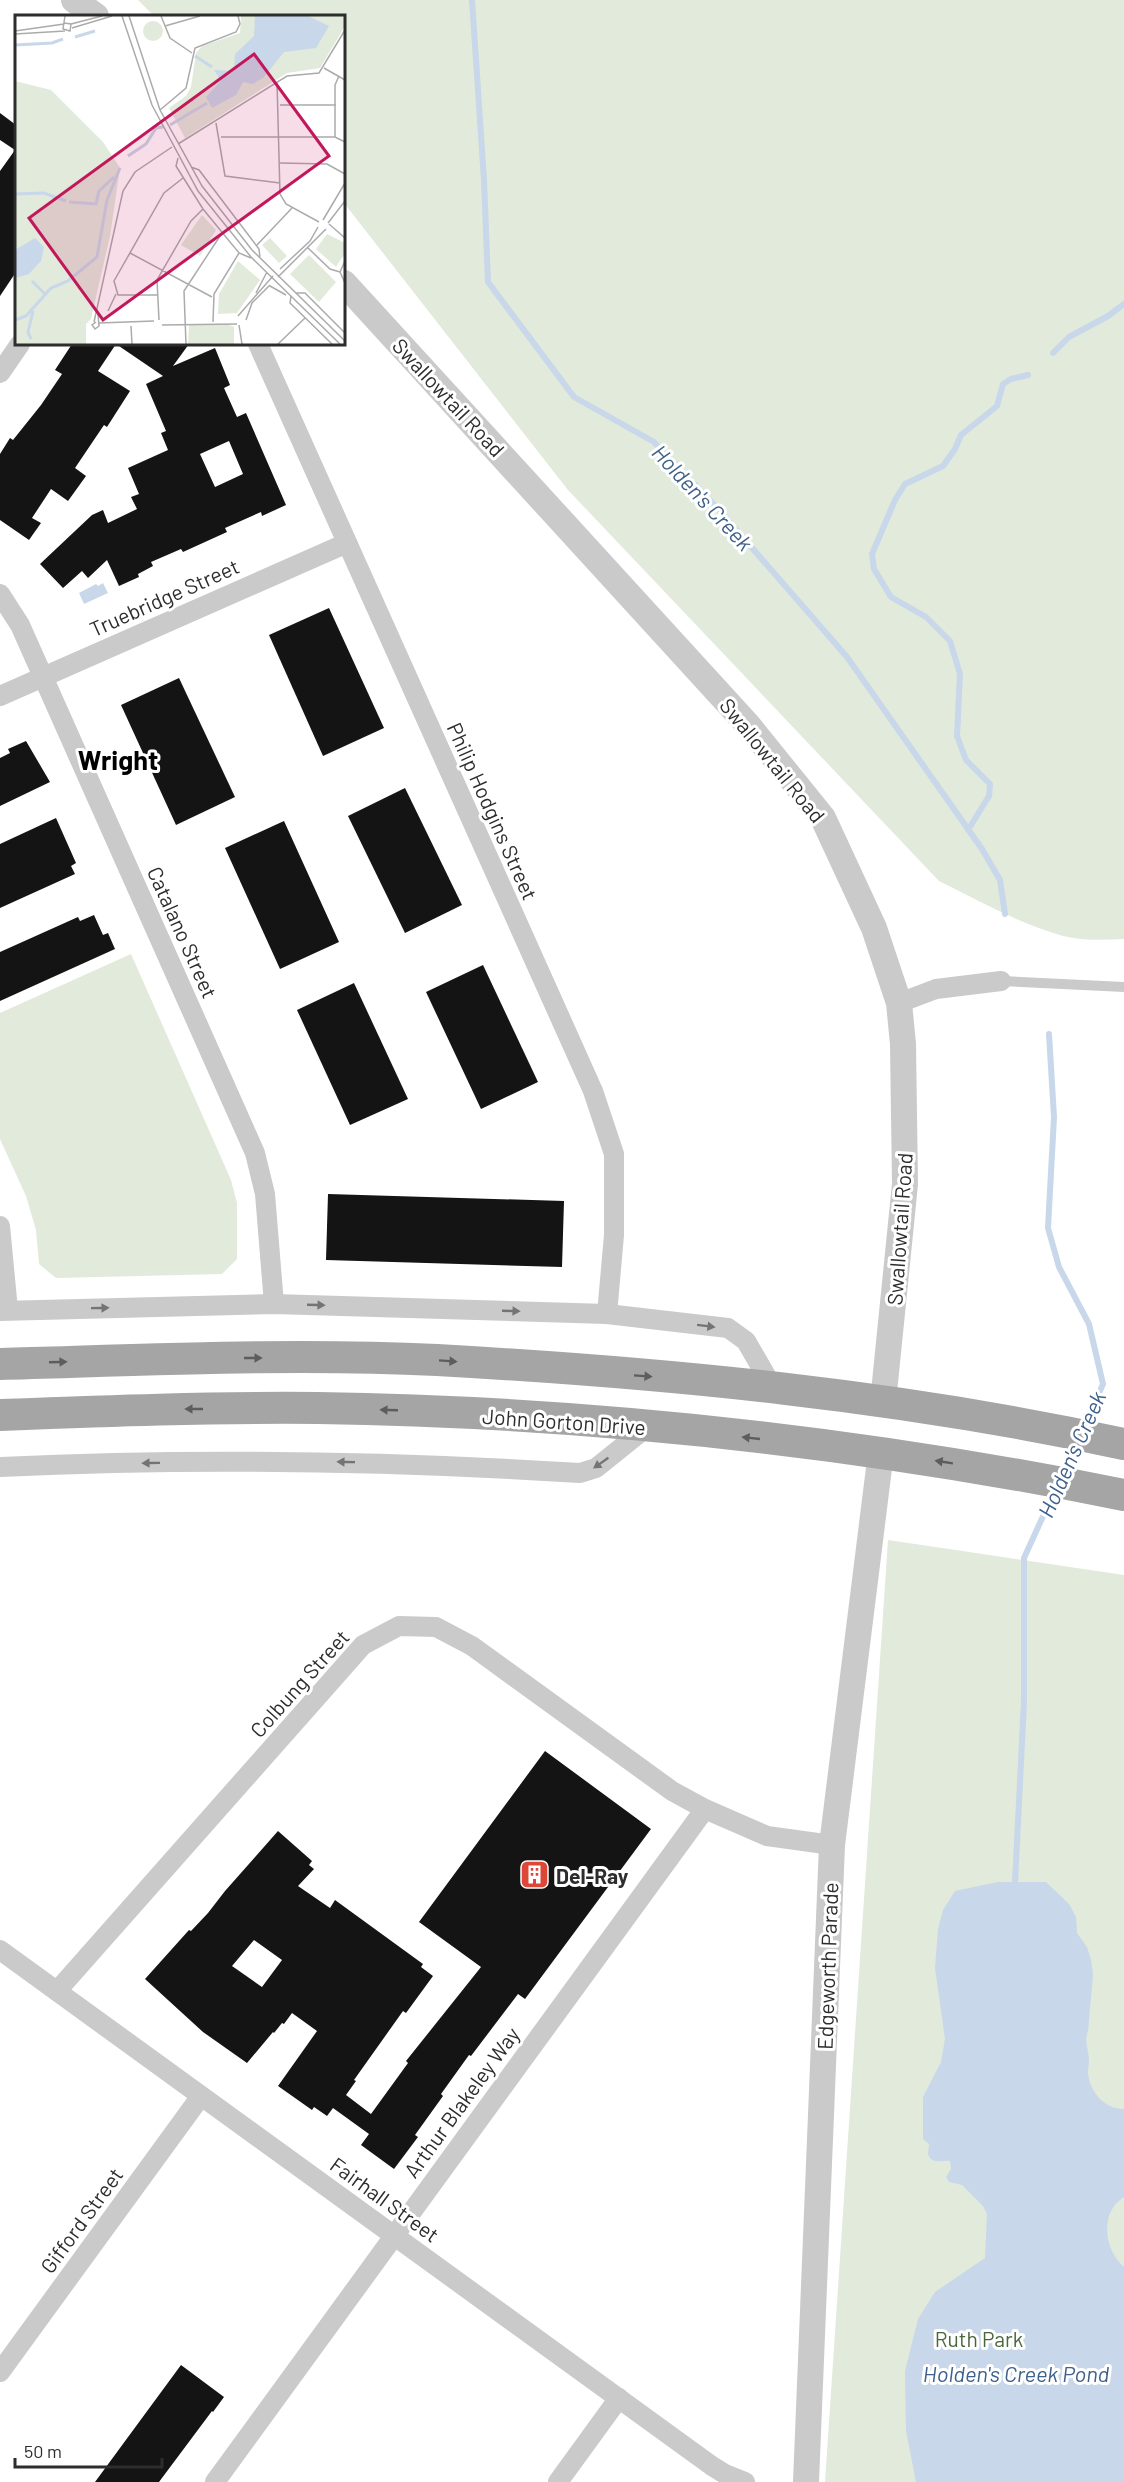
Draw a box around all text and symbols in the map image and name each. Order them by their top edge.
inset map [15,15,345,345]
street label: Swallowtail Road [388,333,510,461]
water label: Holden's Creek [647,439,759,556]
street label: Truebridge Street [85,553,243,641]
street label: Swallowtail Road [715,693,831,827]
street label: Philip Hodgins Street [443,719,543,903]
district label: Wright [78,743,158,775]
street label: Catalano Street [143,862,223,1002]
street label: Swallowtail Road [881,1152,917,1306]
one-way arrow [307,1300,326,1310]
one-way arrow [91,1303,110,1313]
one-way arrow [502,1306,521,1316]
one-way arrow [696,1321,715,1331]
one-way arrow [244,1353,263,1363]
one-way arrow [439,1357,458,1366]
one-way arrow [49,1358,68,1367]
one-way arrow [633,1371,652,1381]
water label: Holden's Creek [1032,1387,1110,1521]
street label: John Gorton Drive [481,1403,647,1439]
one-way arrow [185,1404,204,1414]
one-way arrow [380,1406,399,1415]
one-way arrow [741,1433,760,1443]
one-way arrow [336,1457,355,1467]
one-way arrow [593,1457,609,1469]
one-way arrow [141,1458,160,1468]
one-way arrow [935,1458,954,1467]
street label: Colbung Street [244,1624,354,1742]
building icon: Del-Ray [519,1859,551,1891]
place label: Del-Ray [556,1863,629,1888]
street label: Edgeworth Parade [812,1882,842,2050]
street label: Arthur Blakeley Way [398,2022,524,2182]
street label: Fairhall Street [326,2151,444,2247]
street label: Gifford Street [34,2162,128,2278]
park label: Ruth Park [935,2326,1023,2351]
water label: Holden's Creek Pond [923,2360,1110,2386]
scale bar [15,2431,162,2469]
text: 50 m [24,2440,62,2462]

